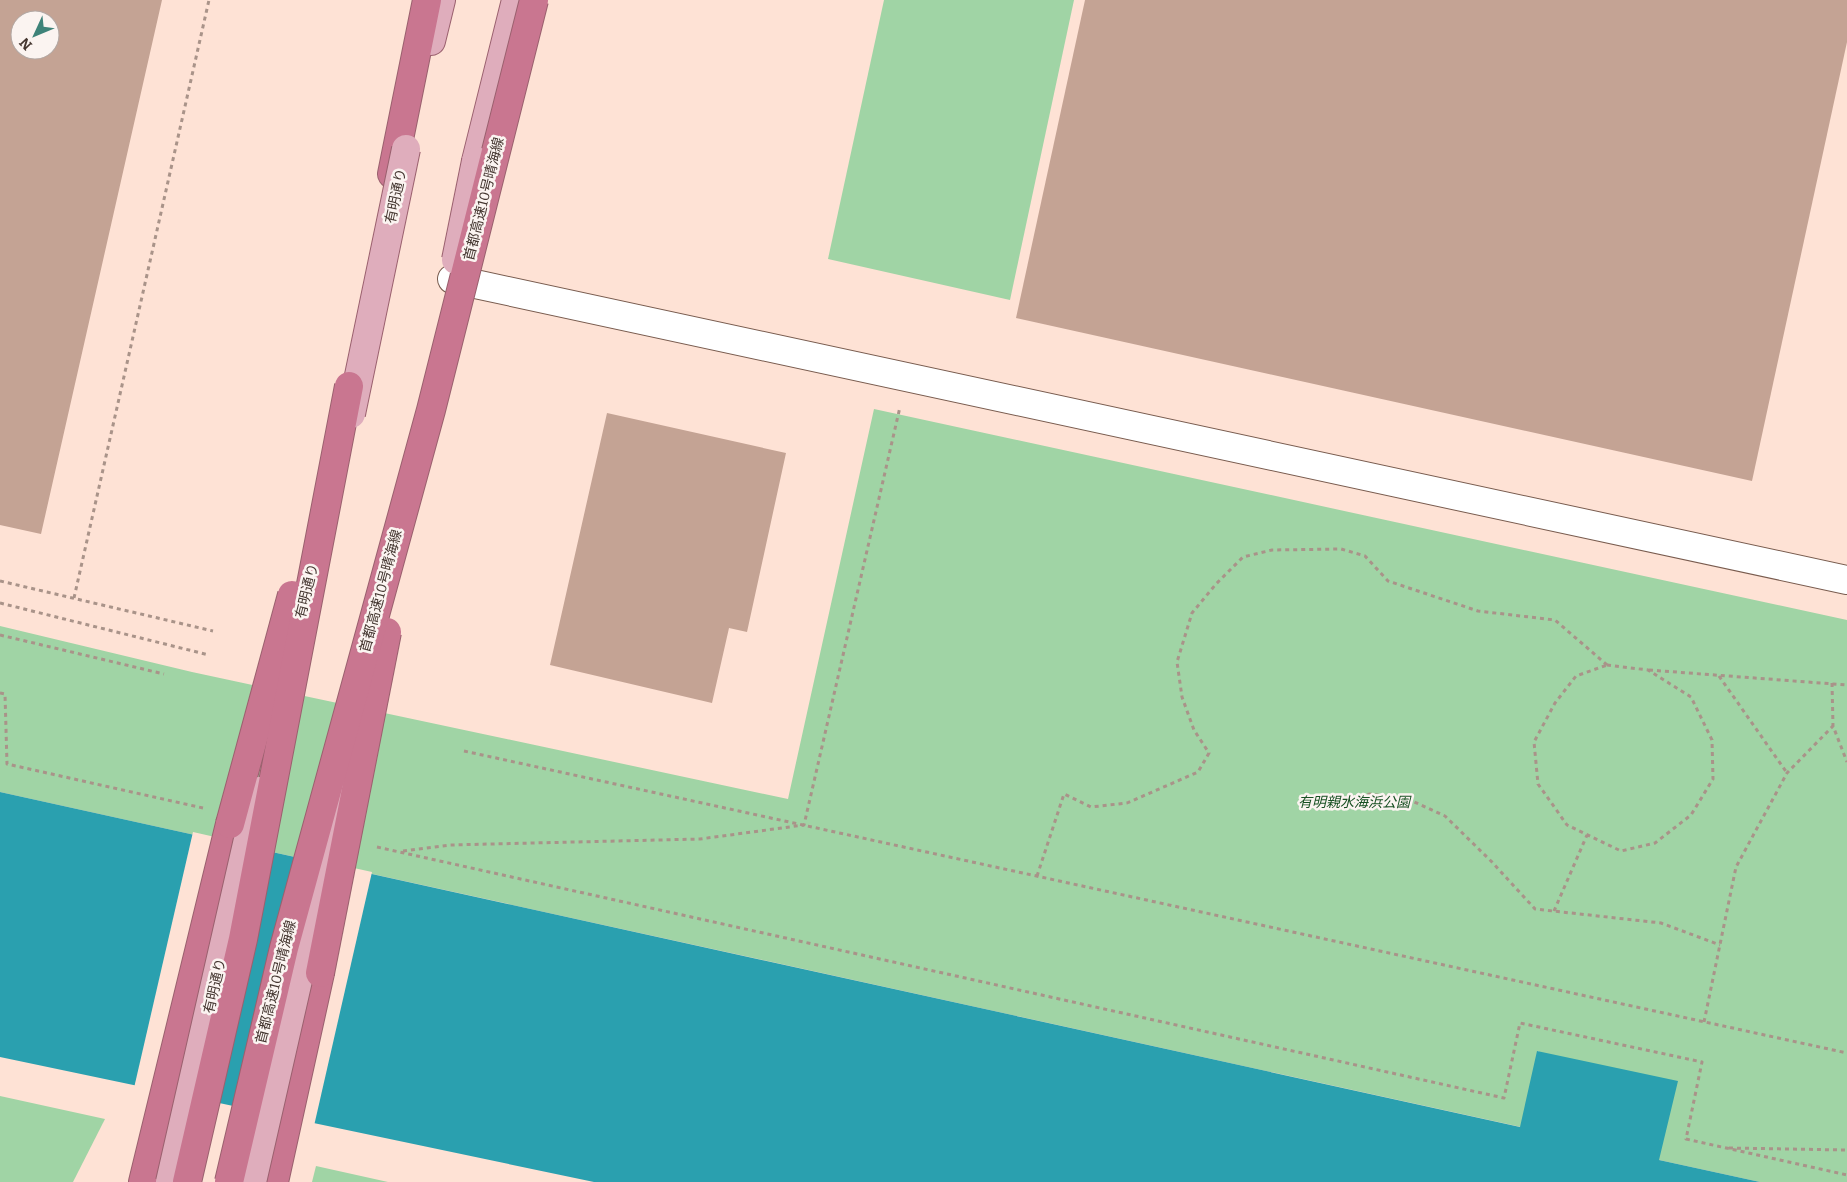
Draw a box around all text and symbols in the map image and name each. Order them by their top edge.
north arrow [10,10,60,60]
text: N [16,34,36,53]
street label: 首都高速10号晴海線 [460,135,508,263]
street label: 有明通り [382,167,410,225]
street label: 首都高速10号晴海線 [356,528,406,654]
street label: 有明通り [292,562,322,620]
park label: 有明親水海浜公園 [1298,794,1412,811]
street label: 首都高速10号晴海線 [252,918,300,1046]
street label: 有明通り [200,957,230,1015]

